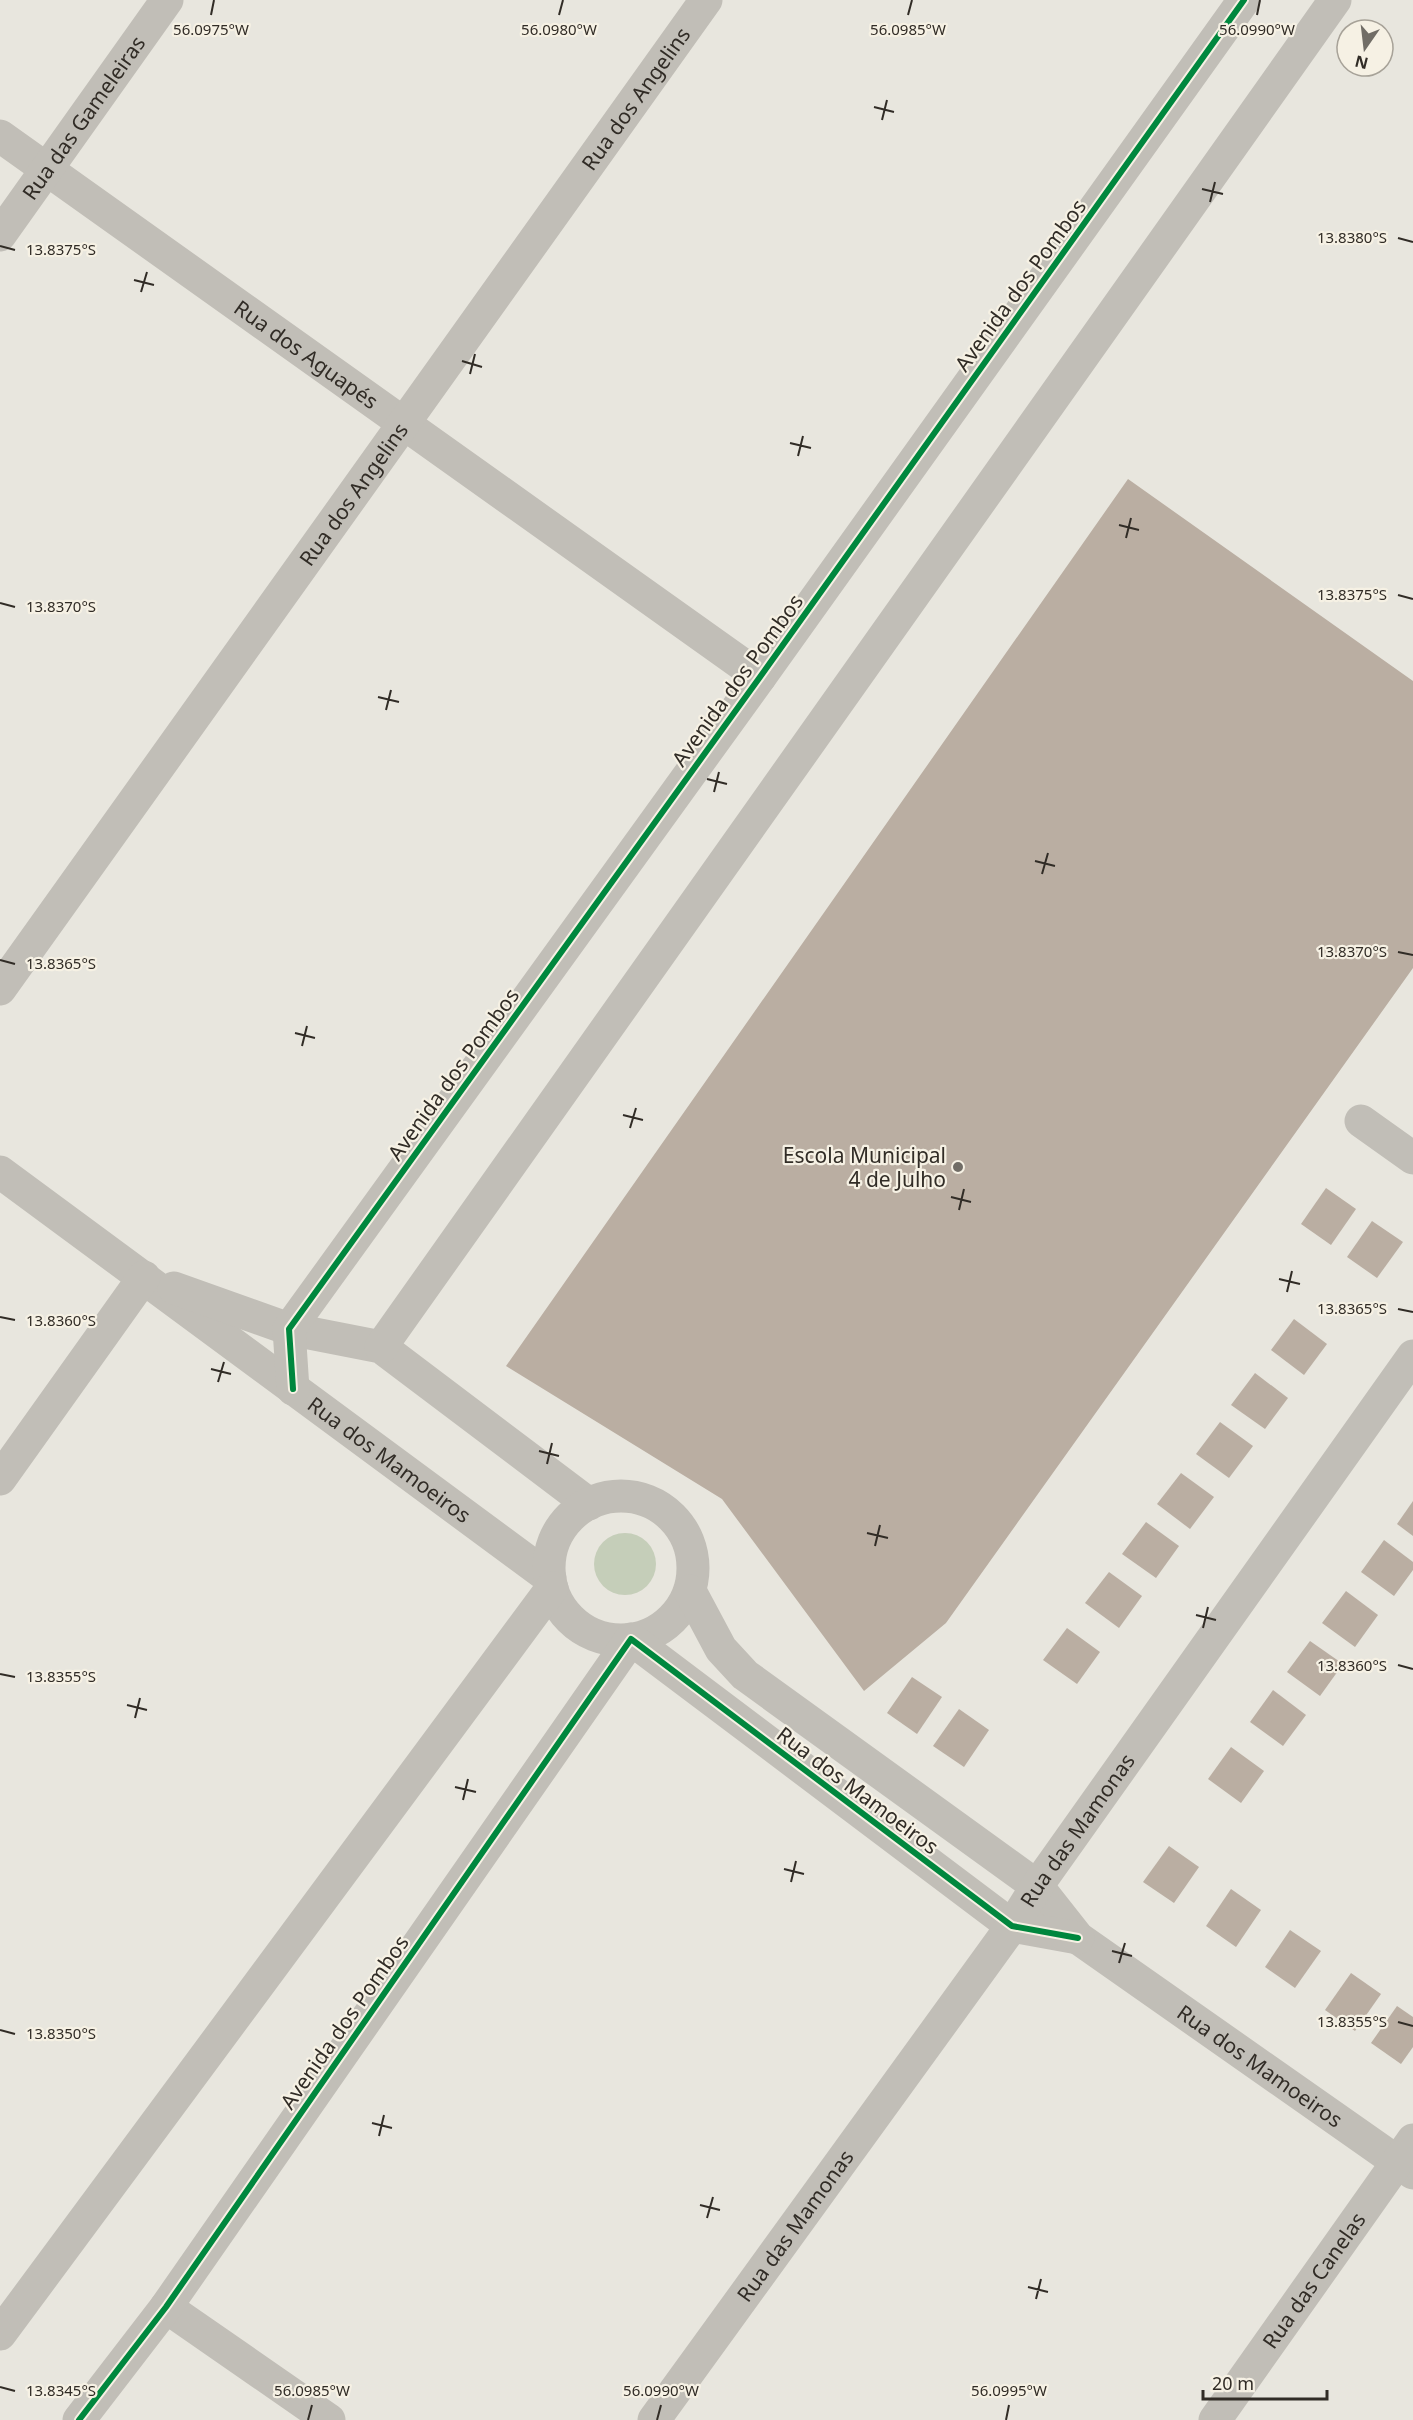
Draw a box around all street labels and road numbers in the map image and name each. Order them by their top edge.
street label: Rua dos Angelins [575,21,696,176]
street label: Rua das Gameleiras [16,30,151,205]
street label: Avenida dos Pombos [948,193,1092,377]
street label: Rua dos Aguapés [229,293,384,415]
street label: Rua dos Angelins [293,417,414,571]
street label: Avenida dos Pombos [665,588,809,772]
street label: Avenida dos Pombos [381,982,525,1166]
street label: Rua dos Mamoeiros [302,1390,477,1529]
street label: Rua dos Mamoeiros [771,1720,945,1860]
street label: Rua das Mamonas [1013,1748,1141,1912]
street label: Avenida dos Pombos [273,1929,415,2115]
street label: Rua dos Mamoeiros [1172,1998,1348,2133]
street label: Rua das Mamonas [730,2144,859,2307]
street label: Rua das Canelas [1256,2207,1372,2354]

